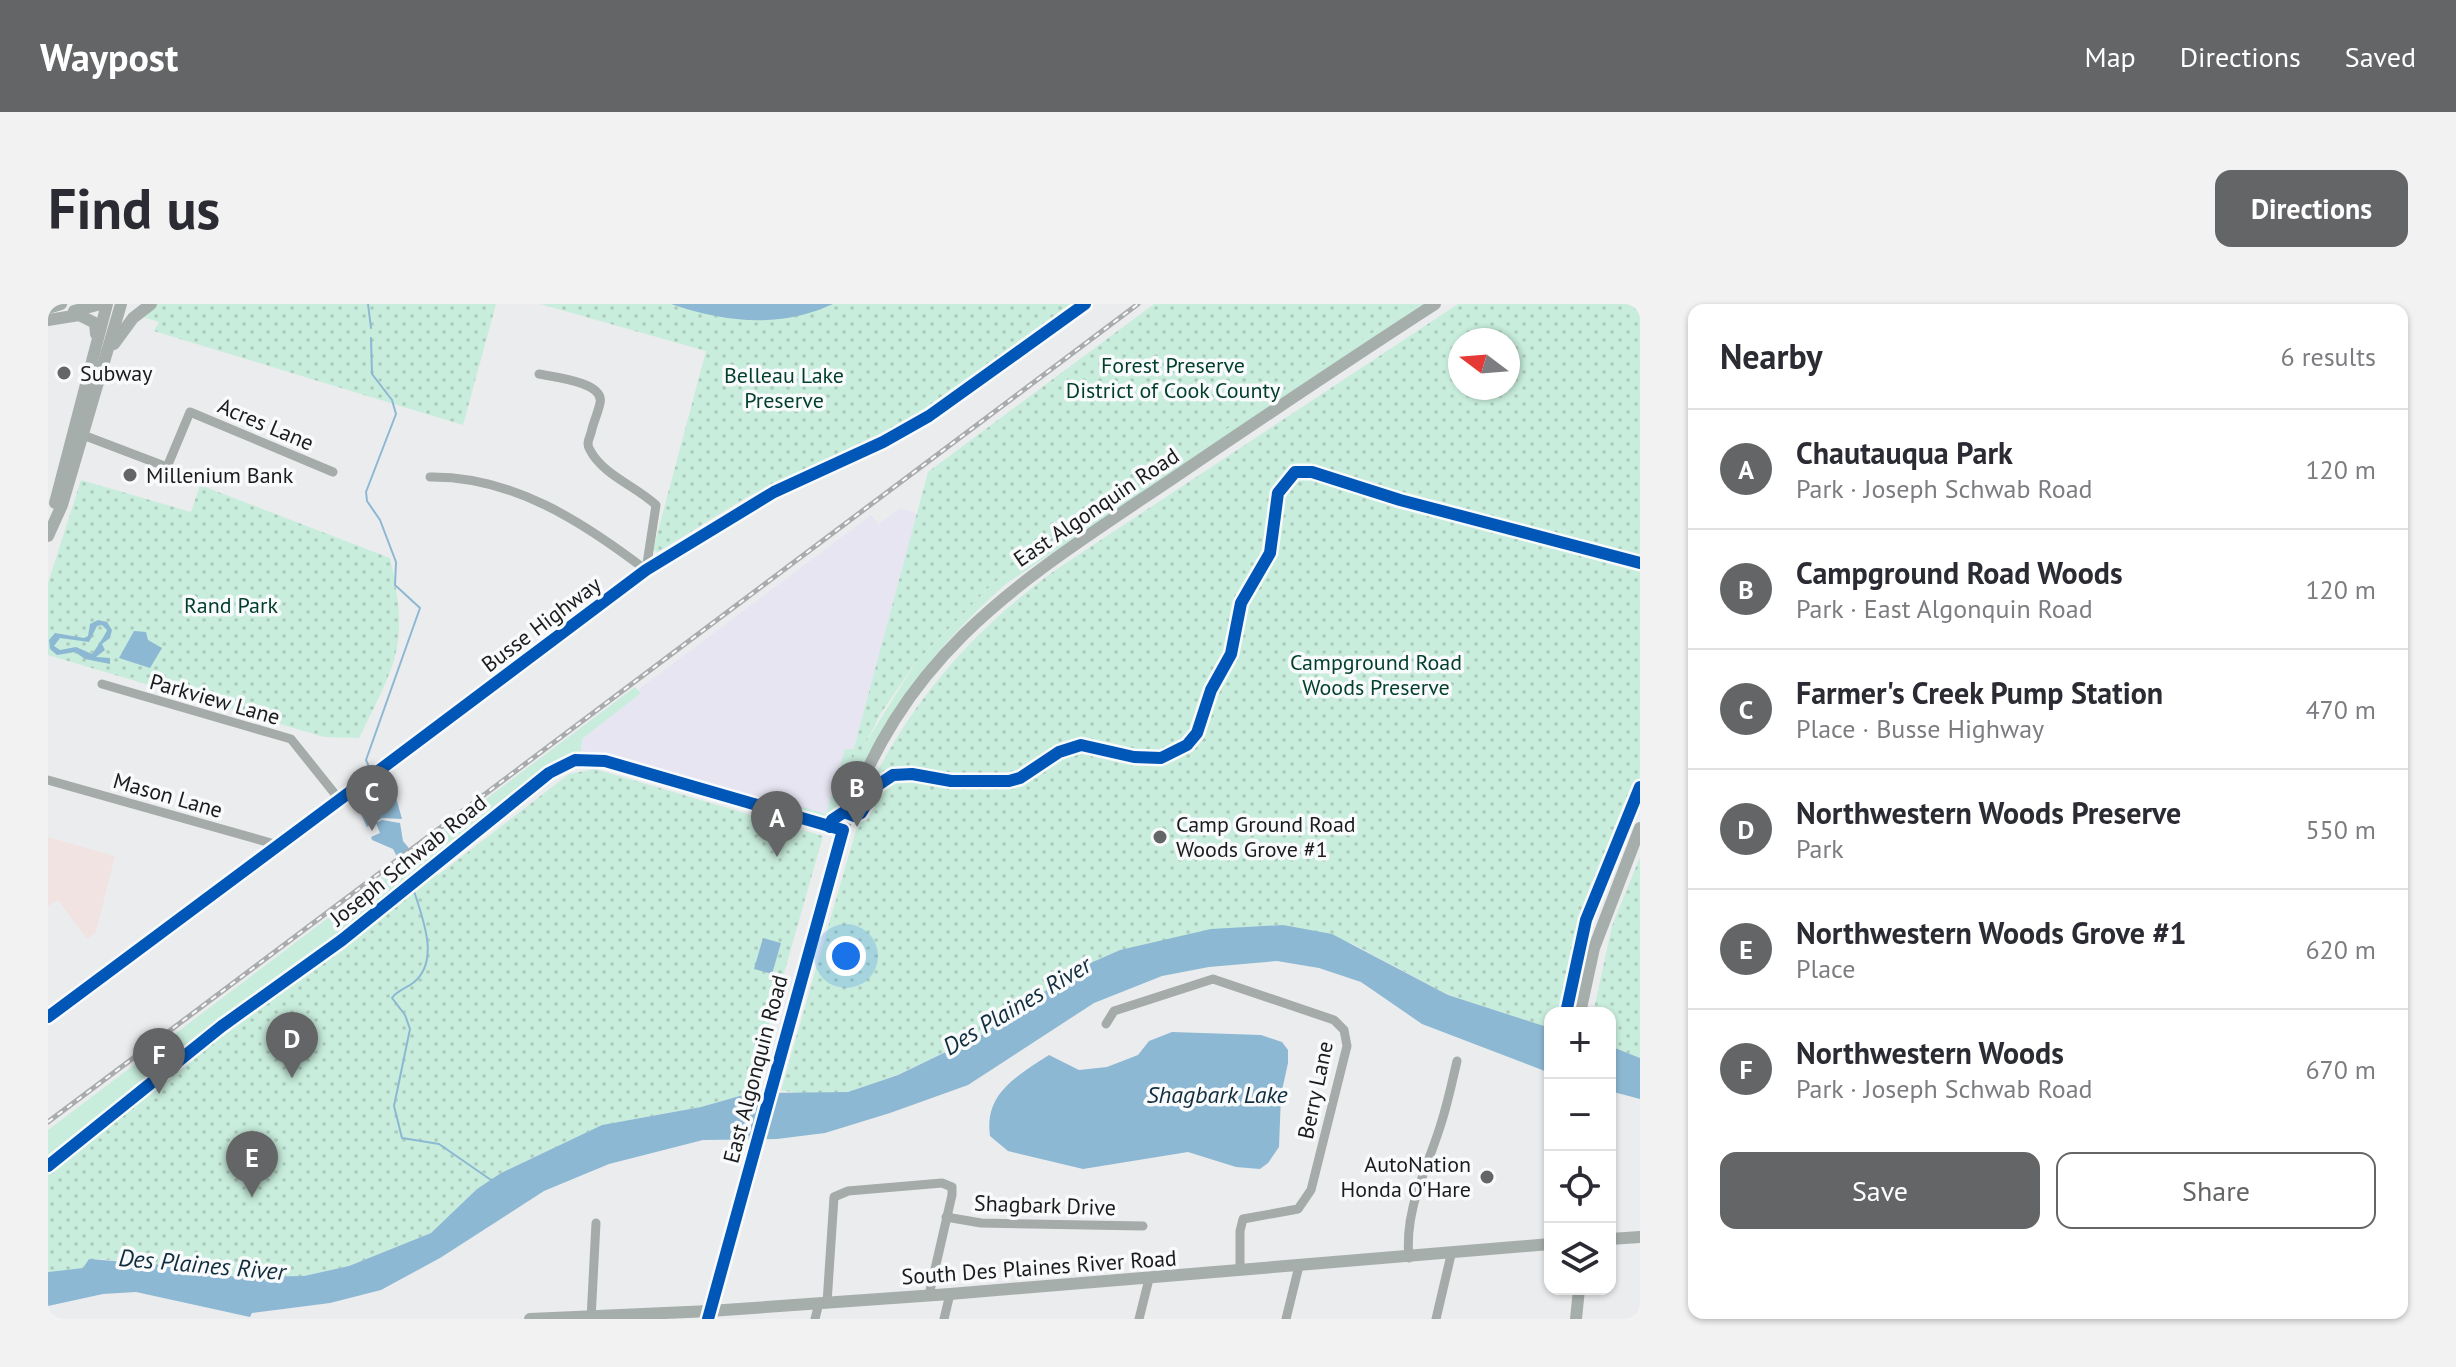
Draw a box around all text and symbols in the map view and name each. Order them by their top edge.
text: Waypost [40,32,178,81]
text: Map [2085,38,2136,75]
text: Directions [2180,38,2301,75]
text: Saved [2345,38,2416,75]
button: Directions [2215,170,2408,247]
text: Find us [48,172,220,244]
north arrow [1448,328,1520,400]
text: Nearby [1720,334,1822,378]
text: 6 results [2281,340,2376,373]
park label: Forest Preserve District of Cook County [1066,351,1281,404]
place label: Subway [80,359,153,387]
park label: Belleau Lake Preserve [724,361,844,414]
marker: Subway [55,364,73,382]
street label: Acres Lane [214,391,318,457]
text: Chautauqua Park [1796,433,2013,472]
street label: East Algonquin Road [1008,441,1184,573]
text: A [1738,453,1754,486]
text: 120 m [2305,453,2376,486]
place label: Millenium Bank [146,461,294,489]
marker: Millenium Bank [121,466,139,484]
text: Park · Joseph Schwab Road [1796,472,2093,505]
text: Campground Road Woods [1796,553,2123,592]
street label: Busse Highway [476,570,607,678]
text: B [1738,573,1754,606]
text: 120 m [2305,573,2376,606]
park label: Rand Park [184,591,278,619]
text: Park · East Algonquin Road [1796,592,2093,625]
park label: Campground Road Woods Preserve [1290,648,1462,701]
street label: Parkview Lane [147,667,283,731]
text: Farmer's Creek Pump Station [1796,673,2163,712]
text: C [1739,693,1753,726]
text: 470 m [2305,693,2376,726]
text: Place · Busse Highway [1796,712,2044,745]
pin: B [831,761,883,827]
pin: C [346,765,398,831]
street label: Mason Lane [110,766,226,824]
street label: Joseph Schwab Road [323,788,492,932]
pin: A [751,791,803,857]
text: Northwestern Woods Preserve [1796,793,2181,832]
place label: Camp Ground Road Woods Grove #1 [1176,810,1356,863]
text: D [1738,813,1754,846]
text: 550 m [2305,813,2376,846]
marker: Camp Ground Road Woods Grove #1 [1151,828,1169,846]
text: Park [1796,832,1844,865]
text: Northwestern Woods Grove #1 [1796,913,2187,952]
text: E [1739,933,1753,966]
text: 620 m [2305,933,2376,966]
your location [826,936,866,976]
water label: Des Plaines River [937,948,1098,1062]
text: Place [1796,952,1855,985]
street label: East Algonquin Road [716,972,794,1166]
map controls [1544,1007,1616,1295]
button: + [1544,1007,1616,1079]
pin: D [266,1012,318,1078]
pin: F [133,1028,185,1094]
text: Northwestern Woods [1796,1033,2064,1072]
street label: Berry Lane [1291,1038,1339,1142]
text: F [1739,1053,1753,1086]
text: 670 m [2305,1053,2376,1086]
text: Park · Joseph Schwab Road [1796,1072,2093,1105]
water label: Shagbark Lake [1146,1079,1288,1110]
button: − [1544,1079,1616,1151]
pin: E [226,1131,278,1197]
place label: AutoNation Honda O'Hare [1340,1150,1471,1203]
button: locate [1544,1151,1616,1223]
button: Save [1720,1152,2040,1229]
button: Share [2056,1152,2376,1229]
marker: AutoNation Honda O'Hare [1478,1168,1496,1186]
street label: Shagbark Drive [974,1189,1116,1221]
button: layers [1544,1223,1616,1295]
water label: Des Plaines River [117,1242,289,1287]
street label: South Des Plaines River Road [900,1243,1178,1291]

